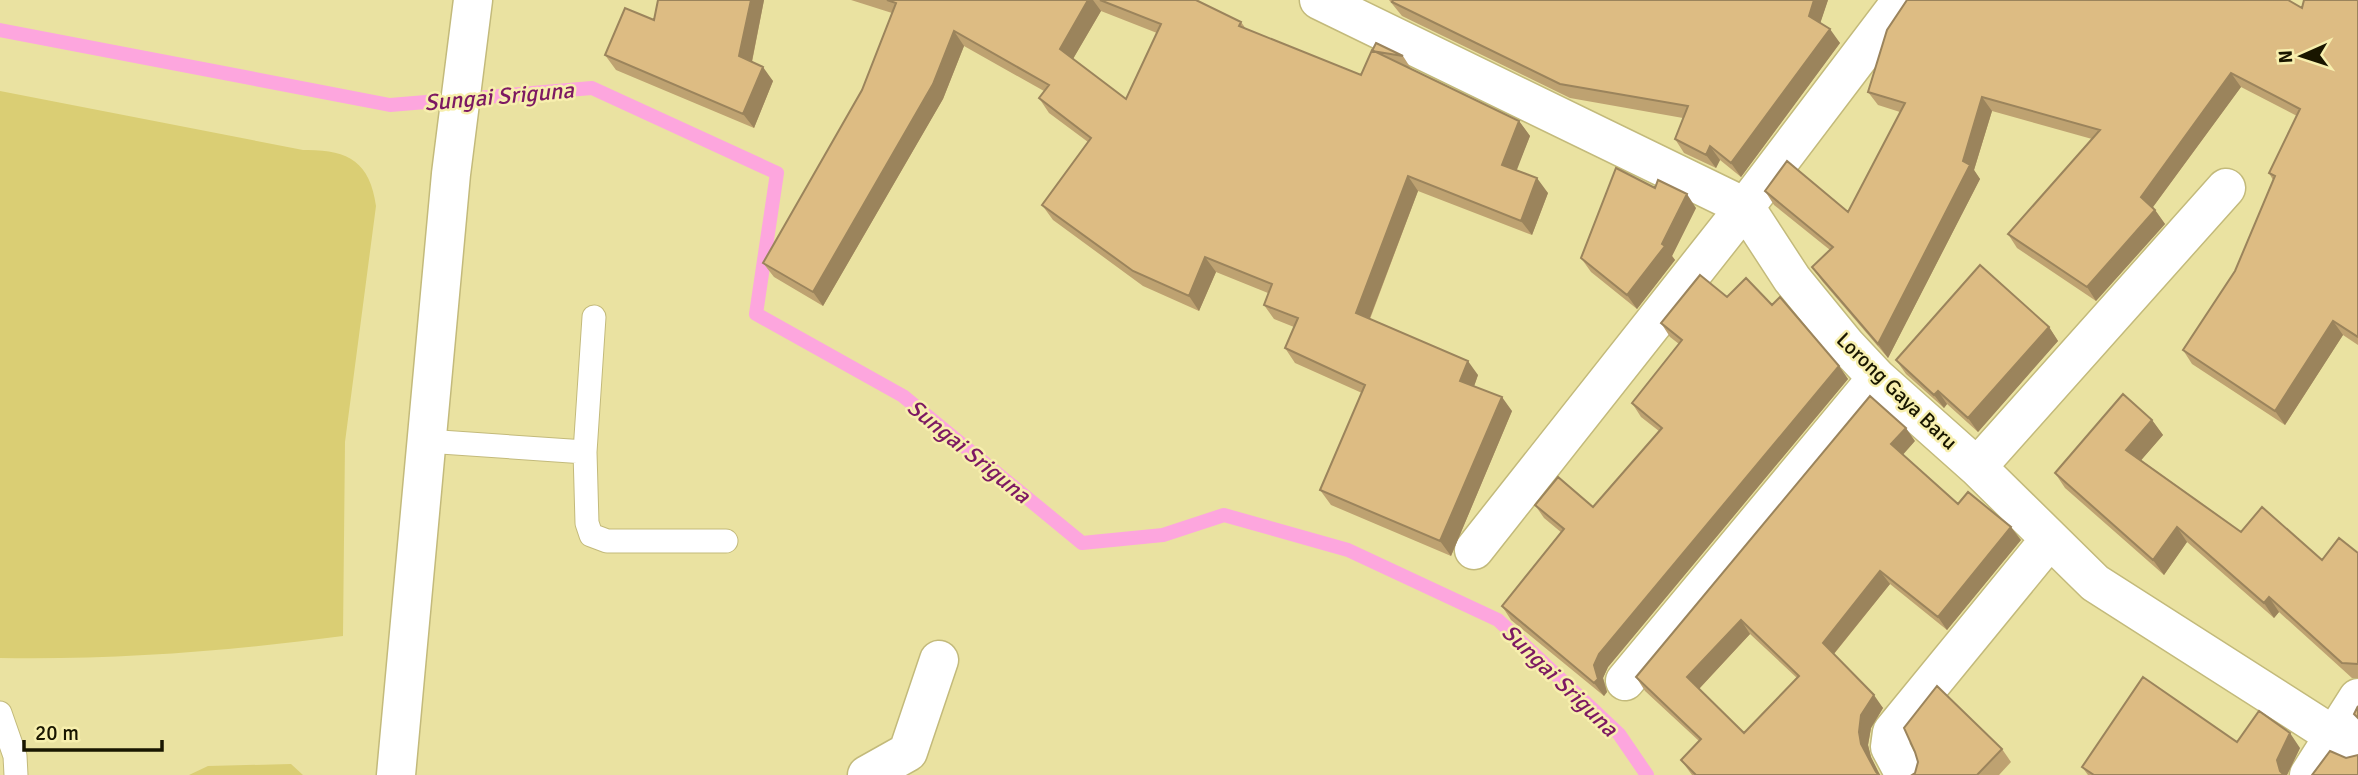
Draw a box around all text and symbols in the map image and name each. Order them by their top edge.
north arrow [2267,21,2337,91]
text: N [2274,50,2298,64]
water label: Sungai Sriguna [423,75,576,117]
street label: Lorong Gaya Baru [1831,327,1963,455]
water label: Sungai Sriguna [901,393,1037,511]
water label: Sungai Sriguna [1496,618,1625,744]
scale bar [24,708,163,752]
text: 20 m [35,720,79,746]

